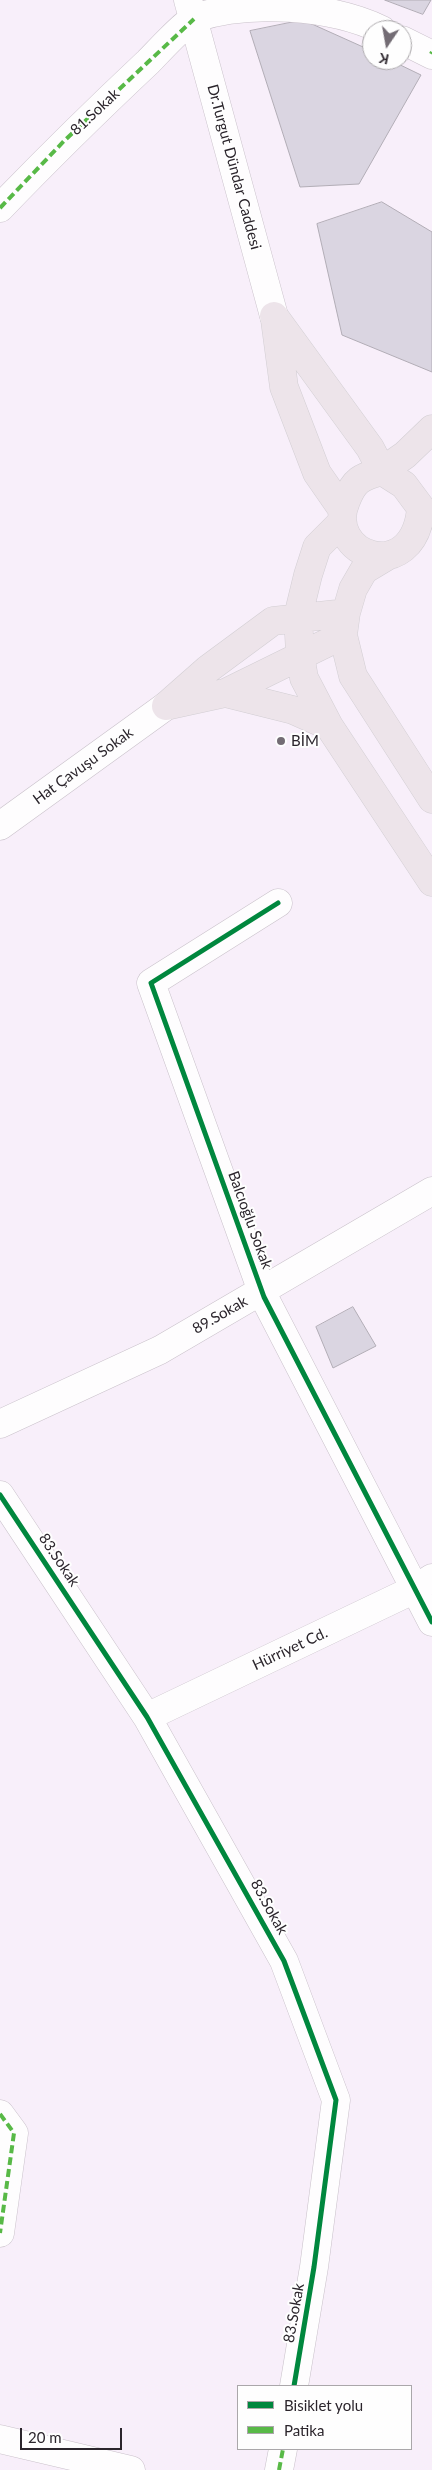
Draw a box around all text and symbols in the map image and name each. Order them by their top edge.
north arrow [362,20,412,70]
text: K [378,50,390,68]
street label: Dr.Turgut Dündar Caddesi [203,82,265,252]
street label: 81.Sokak [67,85,123,139]
street label: Hat Çavuşu Sokak [29,724,137,808]
place label: BİM [291,732,319,750]
marker: BİM [275,735,287,747]
street label: Balcıoğlu Sokak [224,1169,276,1271]
street label: 89.Sokak [189,1292,251,1338]
street label: 83.Sokak [35,1530,83,1590]
street label: Hürriyet Cd. [250,1624,330,1674]
street label: 83.Sokak [247,1876,291,1938]
street label: 83.Sokak [280,2282,308,2344]
legend [237,2385,412,2450]
text: Bisiklet yolu [284,2396,363,2414]
scale bar [22,2418,125,2450]
text: Patika [284,2421,324,2439]
text: 20 m [28,2428,62,2446]

